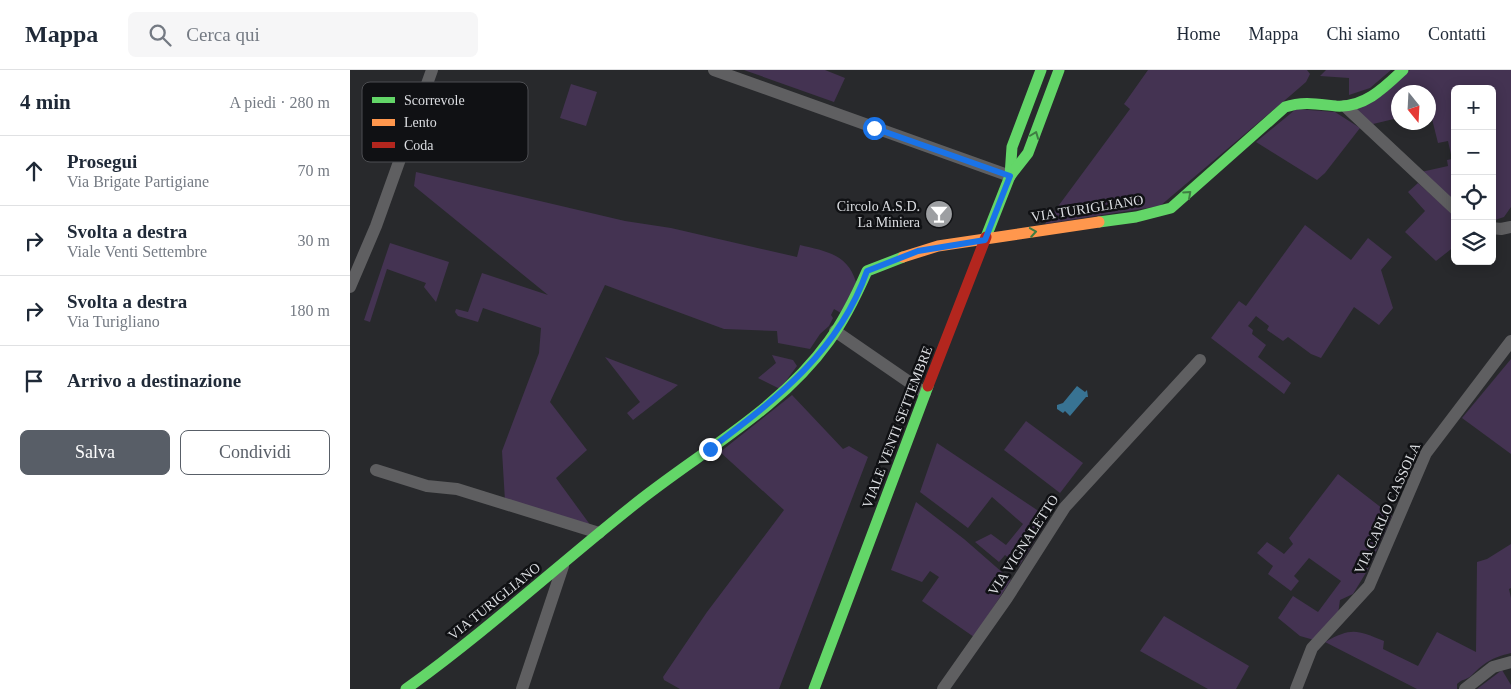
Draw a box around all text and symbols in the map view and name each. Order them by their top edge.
search box [128,12,478,57]
text: Mappa [25,21,98,47]
icon: search [146,21,174,49]
text: Cerca qui [186,24,260,45]
text: Home [1177,24,1221,44]
text: Mappa [1249,24,1298,44]
text: Chi siamo [1326,24,1400,44]
text: Contatti [1428,24,1486,44]
legend [362,82,528,162]
north arrow [1391,85,1436,130]
map controls [1451,85,1496,265]
button: + [1451,85,1496,130]
text: 4 min [20,90,71,114]
text: Scorrevole [404,93,465,108]
text: A piedi · 280 m [230,94,330,111]
text: Lento [404,115,437,130]
route start [863,117,886,140]
button: − [1451,130,1496,175]
one-way arrow [1029,131,1039,140]
text: Coda [404,138,434,153]
text: Prosegui [67,151,137,172]
icon: ahead [20,157,48,185]
text: 70 m [298,162,330,179]
text: Via Brigate Partigiane [67,173,209,190]
button: locate [1451,175,1496,220]
one-way arrow [1182,190,1191,199]
street label: VIA TURIGLIANO [1030,192,1144,225]
place label: Circolo A.S.D. La Miniera [837,199,921,230]
bar icon: Circolo A.S.D. La Miniera [924,199,954,229]
button: layers [1451,220,1496,265]
text: Svolta a destra [67,221,187,242]
icon: right [20,227,48,255]
one-way arrow [1029,227,1037,237]
text: 30 m [298,232,330,249]
text: Viale Venti Settembre [67,243,207,260]
text: Svolta a destra [67,291,187,312]
icon: right [20,297,48,325]
text: 180 m [290,302,330,319]
text: Via Turigliano [67,313,160,330]
street label: VIALE VENTI SETTEMBRE [860,344,935,510]
icon: arrive [20,367,48,395]
text: Arrivo a destinazione [67,370,241,391]
button: Salva [20,430,170,475]
button: Condividi [180,430,330,475]
route end [699,438,722,461]
street label: VIA CARLO CASSOLA [1352,439,1424,576]
street label: VIA VIGNALETTO [985,492,1061,598]
street label: VIA TURIGLIANO [445,560,543,643]

